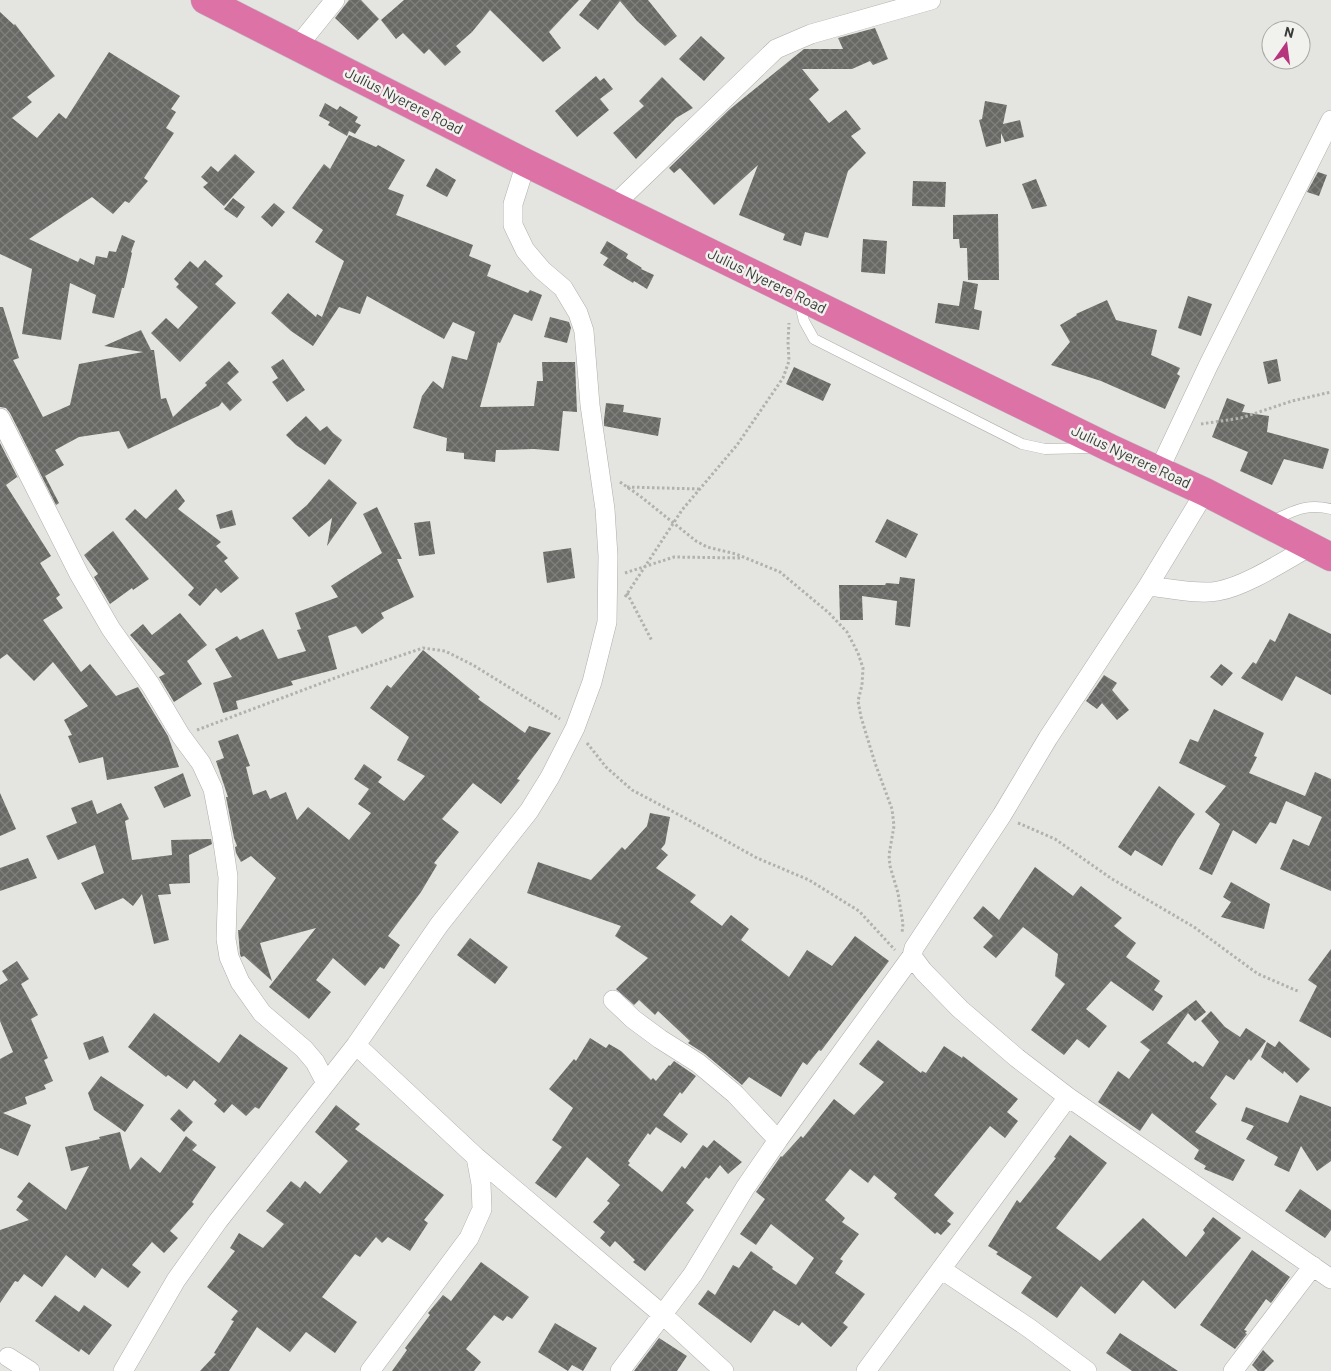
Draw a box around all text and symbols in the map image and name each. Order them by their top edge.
north arrow [1261,20,1311,70]
text: N [1283,23,1296,41]
street label: Julius Nyerere Road [342,63,466,138]
street label: Julius Nyerere Road [705,244,830,317]
street label: Julius Nyerere Road [1069,420,1194,492]

